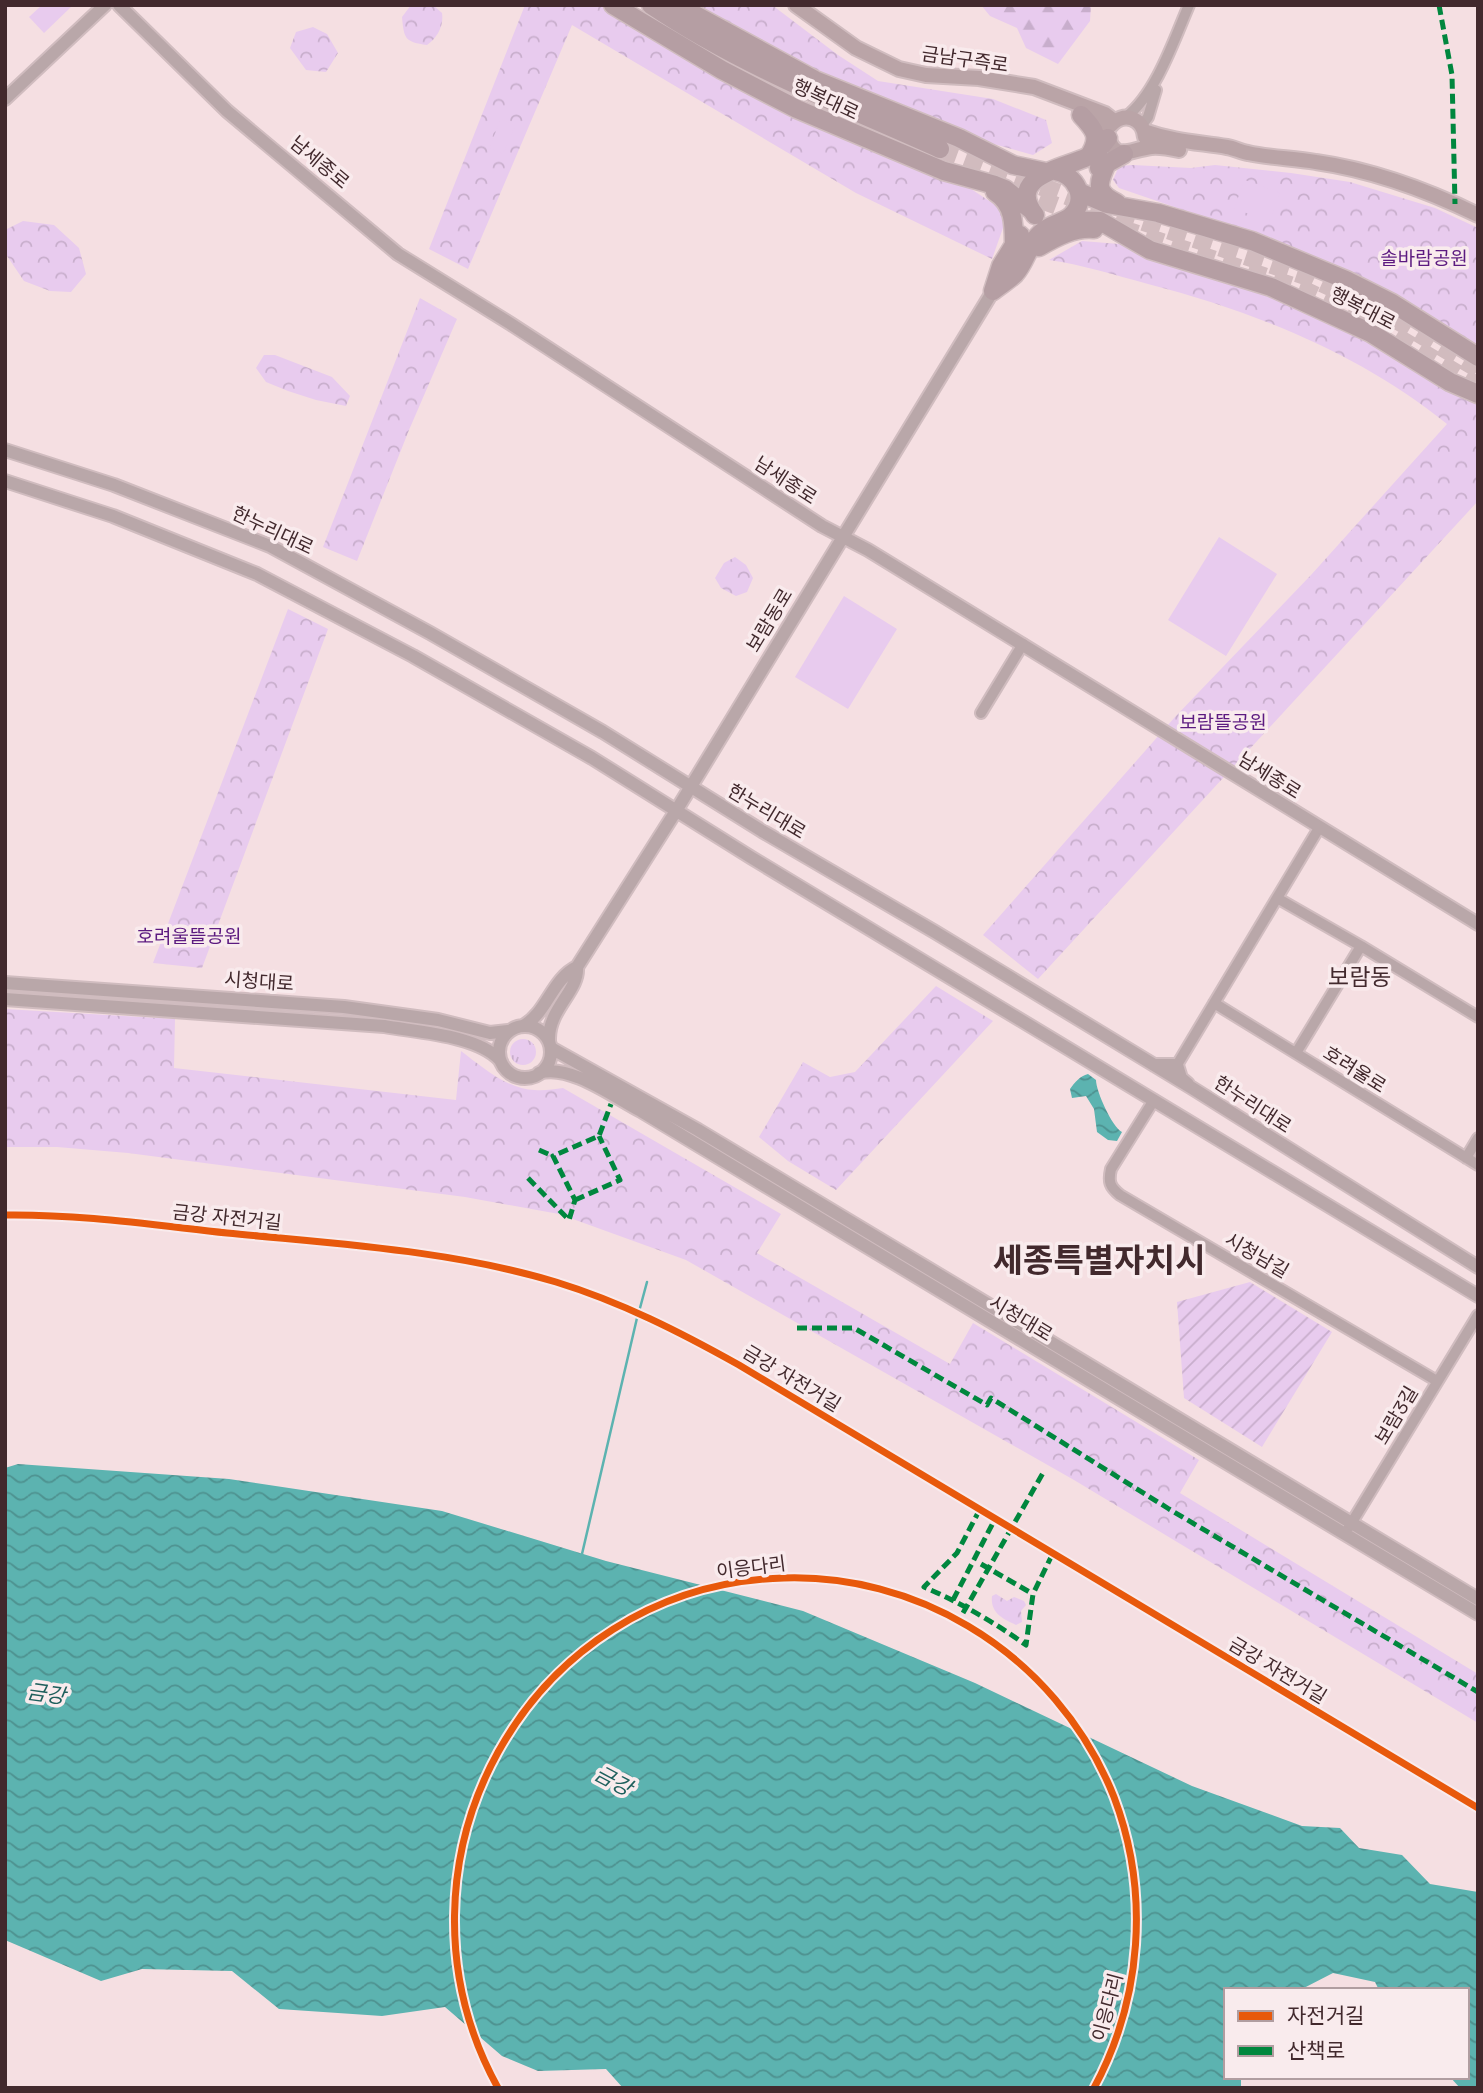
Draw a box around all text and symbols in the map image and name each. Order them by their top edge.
street label: 금남구즉로 [920,41,1010,78]
street label: 행복대로 [789,73,863,126]
street label: 남세종로 [285,130,354,194]
park label: 솔바람공원 [1380,246,1468,271]
street label: 행복대로 [1326,281,1400,335]
street label: 남세종로 [750,451,822,510]
street label: 한누리대로 [228,501,318,560]
street label: 보람동로 [741,584,798,657]
park label: 보람뜰공원 [1179,710,1267,735]
street label: 남세종로 [1233,746,1306,805]
street label: 한누리대로 [723,778,811,845]
park label: 호려울뜰공원 [137,924,241,949]
district label: 보람동 [1328,962,1392,992]
street label: 시청대로 [223,967,295,996]
street label: 호려울로 [1318,1040,1391,1099]
street label: 한누리대로 [1209,1070,1296,1139]
street label: 금강 자전거길 [171,1199,283,1236]
street label: 시청남길 [1220,1227,1293,1284]
district label: 세종특별자치시 [993,1240,1205,1282]
street label: 시청대로 [984,1290,1057,1347]
street label: 금강 자전거길 [738,1339,845,1417]
street label: 보람3길 [1369,1381,1424,1449]
street label: 이응다리 [715,1551,787,1584]
street label: 금강 자전거길 [1224,1631,1331,1709]
water label: 금강 [25,1677,70,1710]
water label: 금강 [590,1760,639,1803]
street label: 이응다리 [1086,1970,1129,2044]
legend [1224,1988,1469,2079]
text: 자전거길 [1287,2002,1364,2029]
text: 산책로 [1287,2037,1345,2064]

